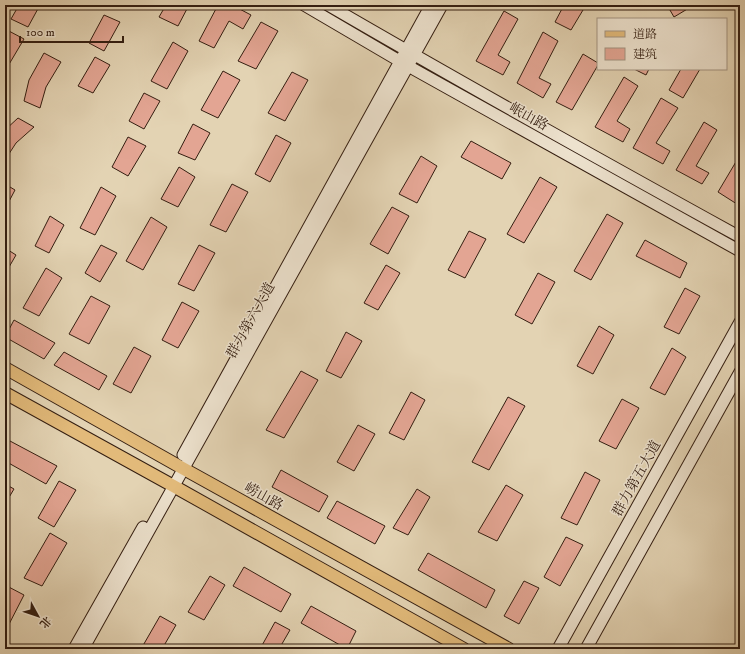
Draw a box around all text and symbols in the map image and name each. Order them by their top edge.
scale bar [20,18,123,44]
legend [597,18,727,70]
text: 100 m [26,25,55,40]
text: 道路 [633,27,657,42]
text: 建筑 [633,47,657,62]
street label: 岷山路 [506,99,551,135]
street label: 群力第六大道 [223,279,279,362]
street label: 群力第五大道 [609,437,665,520]
street label: 崂山路 [241,479,286,515]
north arrow [18,596,58,636]
text: 北 [36,613,54,630]

